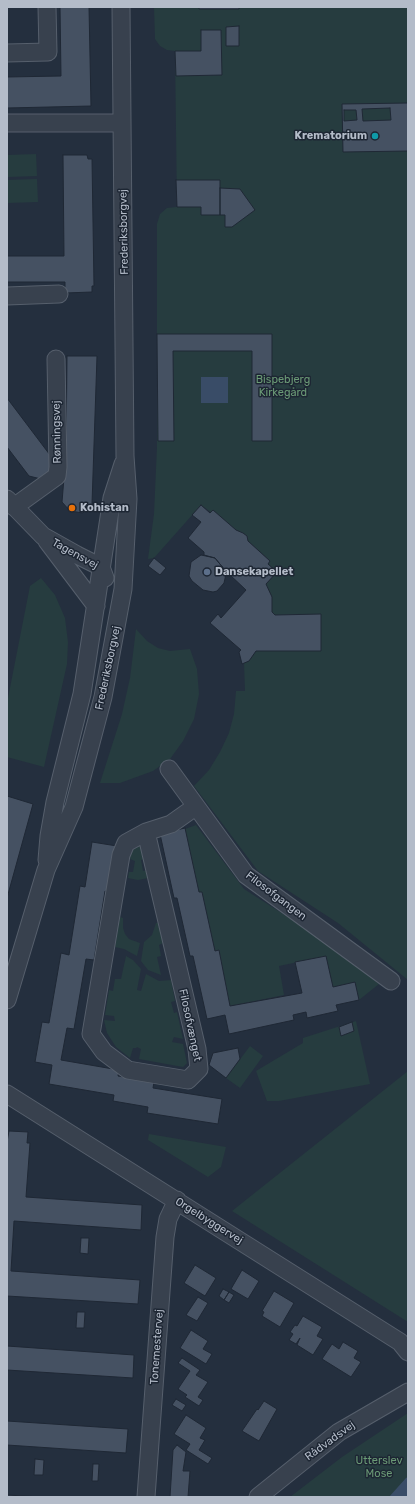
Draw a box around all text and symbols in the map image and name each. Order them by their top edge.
place label: Krematorium [295,129,367,143]
marker: Krematorium [370,131,380,141]
street label: Frederiksborgvej [117,189,131,275]
park label: Bispebjerg Kirkegård [256,373,310,399]
street label: Rønningsvej [50,400,64,464]
place label: Kohistan [80,501,129,515]
marker: Kohistan [67,503,77,513]
street label: Tagensvej [49,536,101,572]
place label: Dansekapellet [215,565,293,579]
marker: Dansekapellet [202,567,212,577]
street label: Frederiksborgvej [93,625,123,711]
street label: Filosofgangen [243,869,309,923]
street label: Filosofvænget [176,988,204,1062]
street label: Orgelbyggervej [173,1195,245,1247]
street label: Tonemestervej [148,1309,166,1385]
street label: Rådvadsvej [302,1418,358,1464]
park label: Utterslev Mose [356,1454,402,1480]

